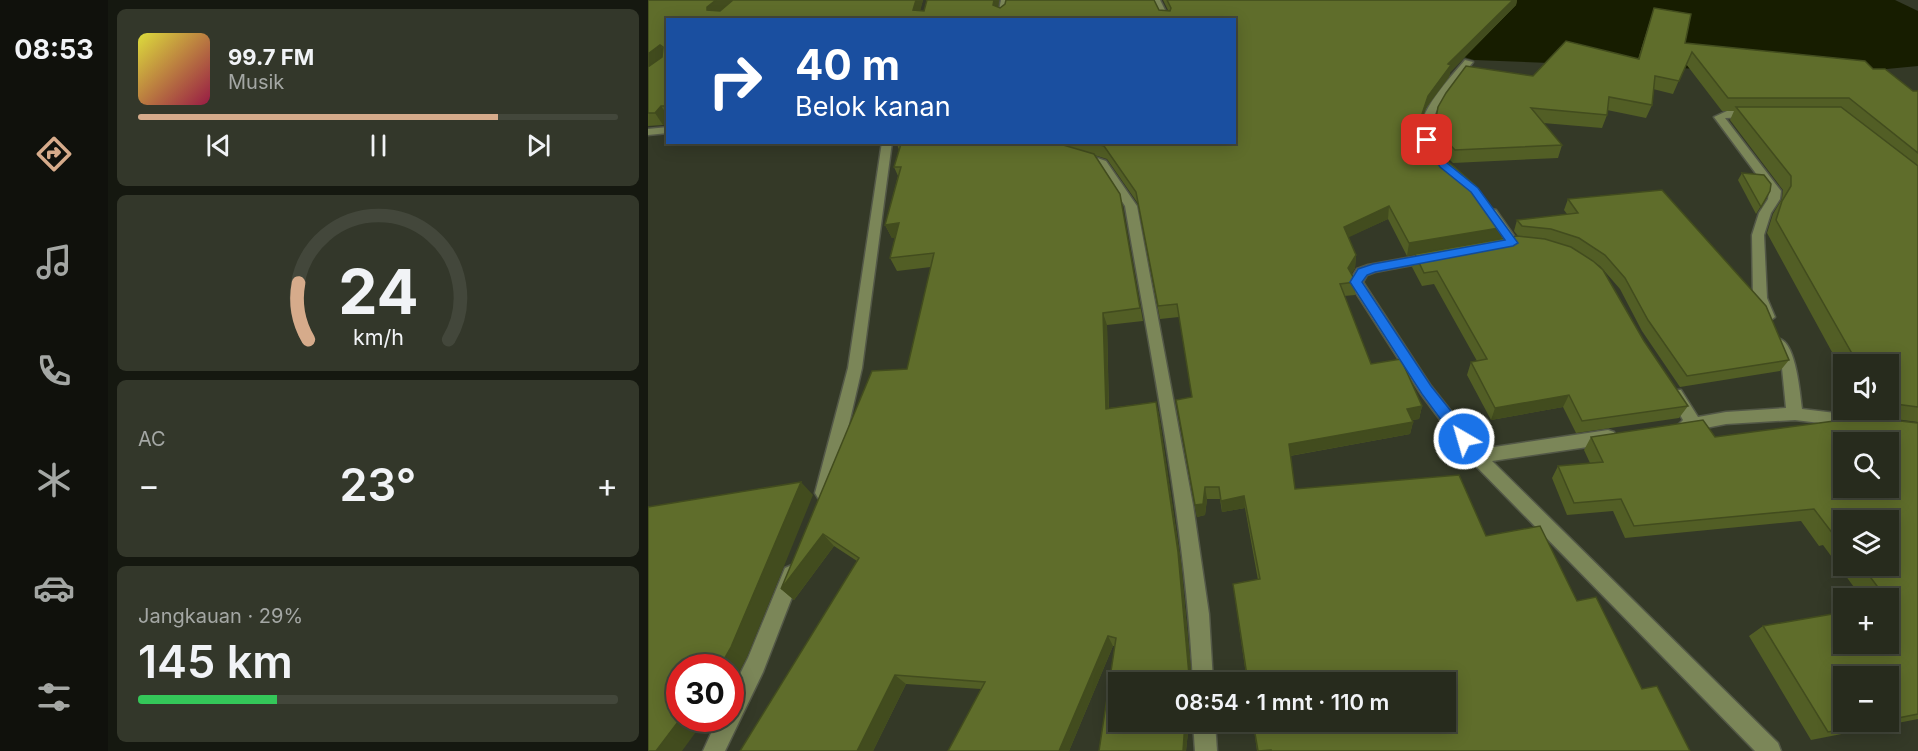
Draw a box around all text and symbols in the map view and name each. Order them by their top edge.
text: 08:53 [14,33,94,66]
text: 40 m [795,39,900,90]
icon: right [696,42,774,120]
text: 99.7 FM [228,44,314,70]
text: Musik [228,70,284,94]
text: Belok kanan [795,90,951,123]
pin [1401,114,1452,165]
icon: arrive [1410,123,1443,156]
icon: previous [202,129,235,162]
icon: pause [362,129,395,162]
icon: next [522,129,555,162]
icon: directions [33,133,75,175]
icon: music [33,241,75,283]
text: 24 [338,254,418,329]
text: km/h [353,324,403,350]
icon: phone [33,350,75,392]
map controls [1833,354,1899,732]
button: sound [1833,354,1899,420]
position arrow [1432,407,1496,471]
text: AC [138,427,166,451]
button: search [1833,432,1899,498]
text: 23° [340,457,416,512]
icon: climate [33,459,75,501]
text: − [138,465,160,505]
text: + [596,465,618,505]
button: layers [1833,510,1899,576]
icon: car [33,567,75,609]
button: + [1833,588,1899,654]
text: Jangkauan · 29% [138,604,303,628]
text: 145 km [138,634,293,689]
speed limit sign: 30 [666,654,744,732]
button: − [1833,666,1899,732]
icon: filters [33,676,75,718]
text: 08:54 · 1 mnt · 110 m [1175,689,1389,715]

